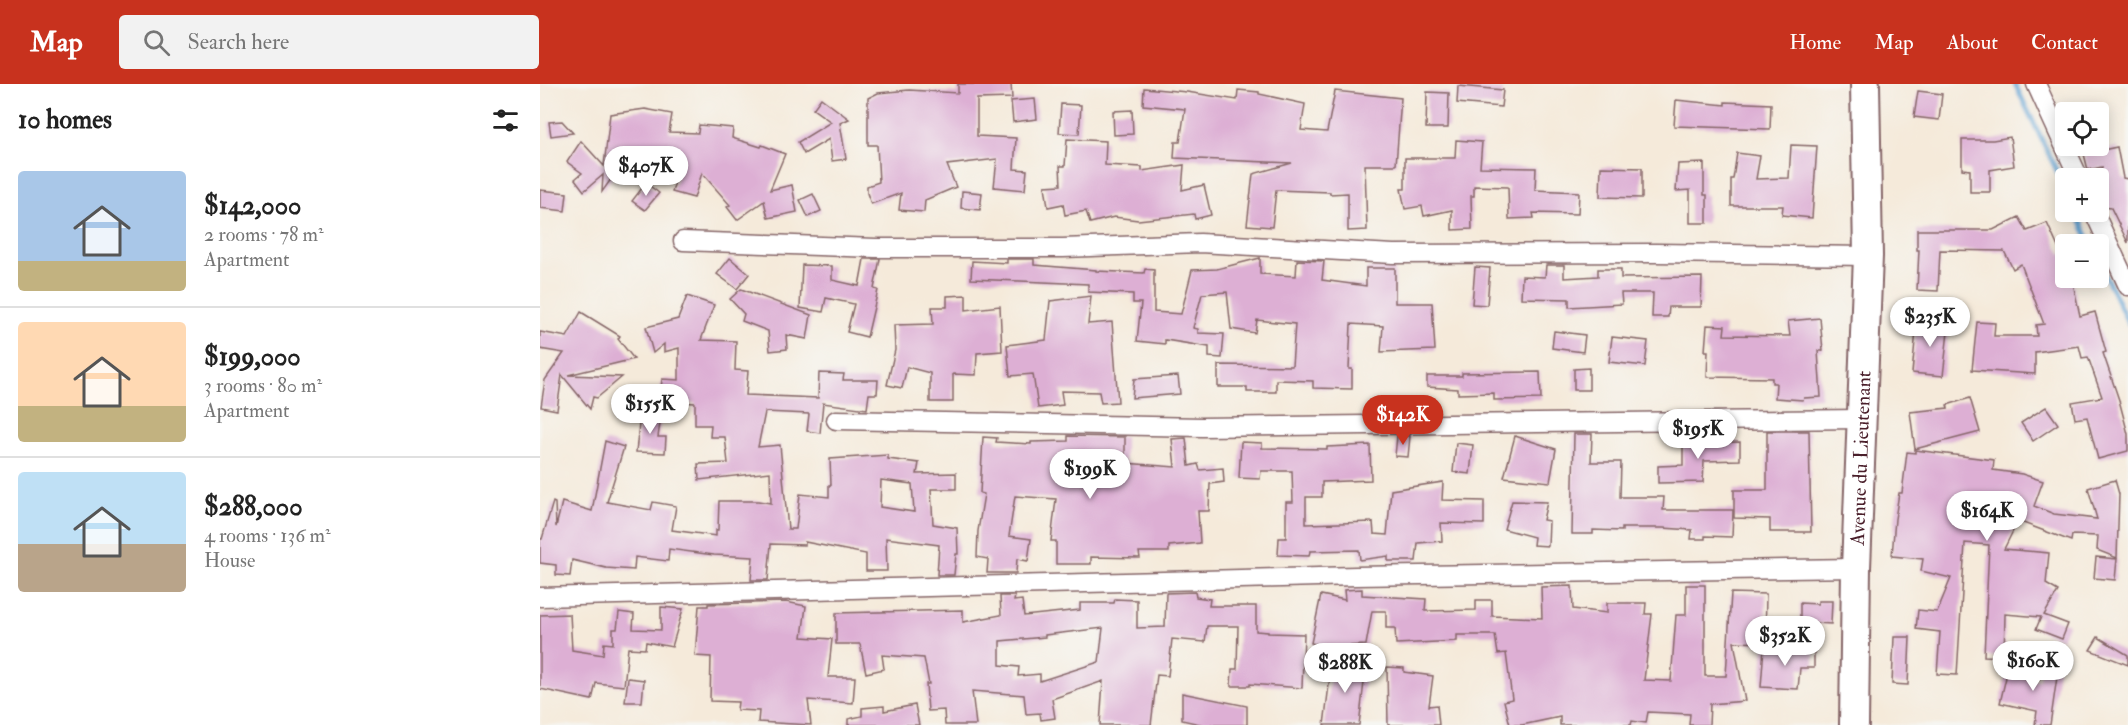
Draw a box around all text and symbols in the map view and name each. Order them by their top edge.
search box [119,15,539,69]
text: Map [30,25,83,60]
icon: search [140,26,173,59]
text: Search here [188,28,289,56]
text: Home [1789,29,1841,56]
text: Map [1874,29,1914,56]
text: About [1947,29,1998,56]
text: Contact [2031,29,2098,56]
map controls [2055,102,2109,288]
button: locate [2055,102,2109,156]
text: 10 homes [18,104,112,136]
icon: filters [489,104,522,137]
pin: $407K [604,146,688,197]
text: $407K [618,153,674,178]
button: + [2055,168,2109,222]
text: $142,000 [204,190,301,222]
icon: home [66,195,138,267]
text: 2 rooms · 78 m² [204,222,324,247]
button: − [2055,234,2109,288]
text: Apartment [204,247,289,272]
pin: $235K [1888,297,1972,348]
text: $235K [1904,304,1956,329]
text: $199,000 [204,341,301,373]
icon: home [66,346,138,418]
street label: Avenue du Lieutenant [1845,370,1877,547]
text: 3 rooms · 80 m² [204,373,322,398]
pin: $155K [608,384,692,435]
text: $155K [625,391,675,416]
pin: $142K [1361,395,1445,446]
text: Apartment [204,398,289,423]
text: $142K [1376,402,1430,427]
pin: $195K [1656,409,1740,460]
text: $195K [1672,416,1724,441]
pin: $199K [1048,449,1132,500]
text: $199K [1064,456,1116,481]
text: $288,000 [204,491,302,523]
pin: $164K [1945,491,2029,542]
icon: home [66,496,138,568]
text: $164K [1960,498,2014,523]
text: 4 rooms · 136 m² [204,523,331,548]
text: House [204,548,255,573]
pin: $352K [1743,616,1827,667]
text: $352K [1759,623,1811,648]
pin: $160K [1991,641,2075,692]
pin: $288K [1303,643,1387,694]
text: $160K [2007,648,2059,673]
text: $288K [1318,650,1372,675]

